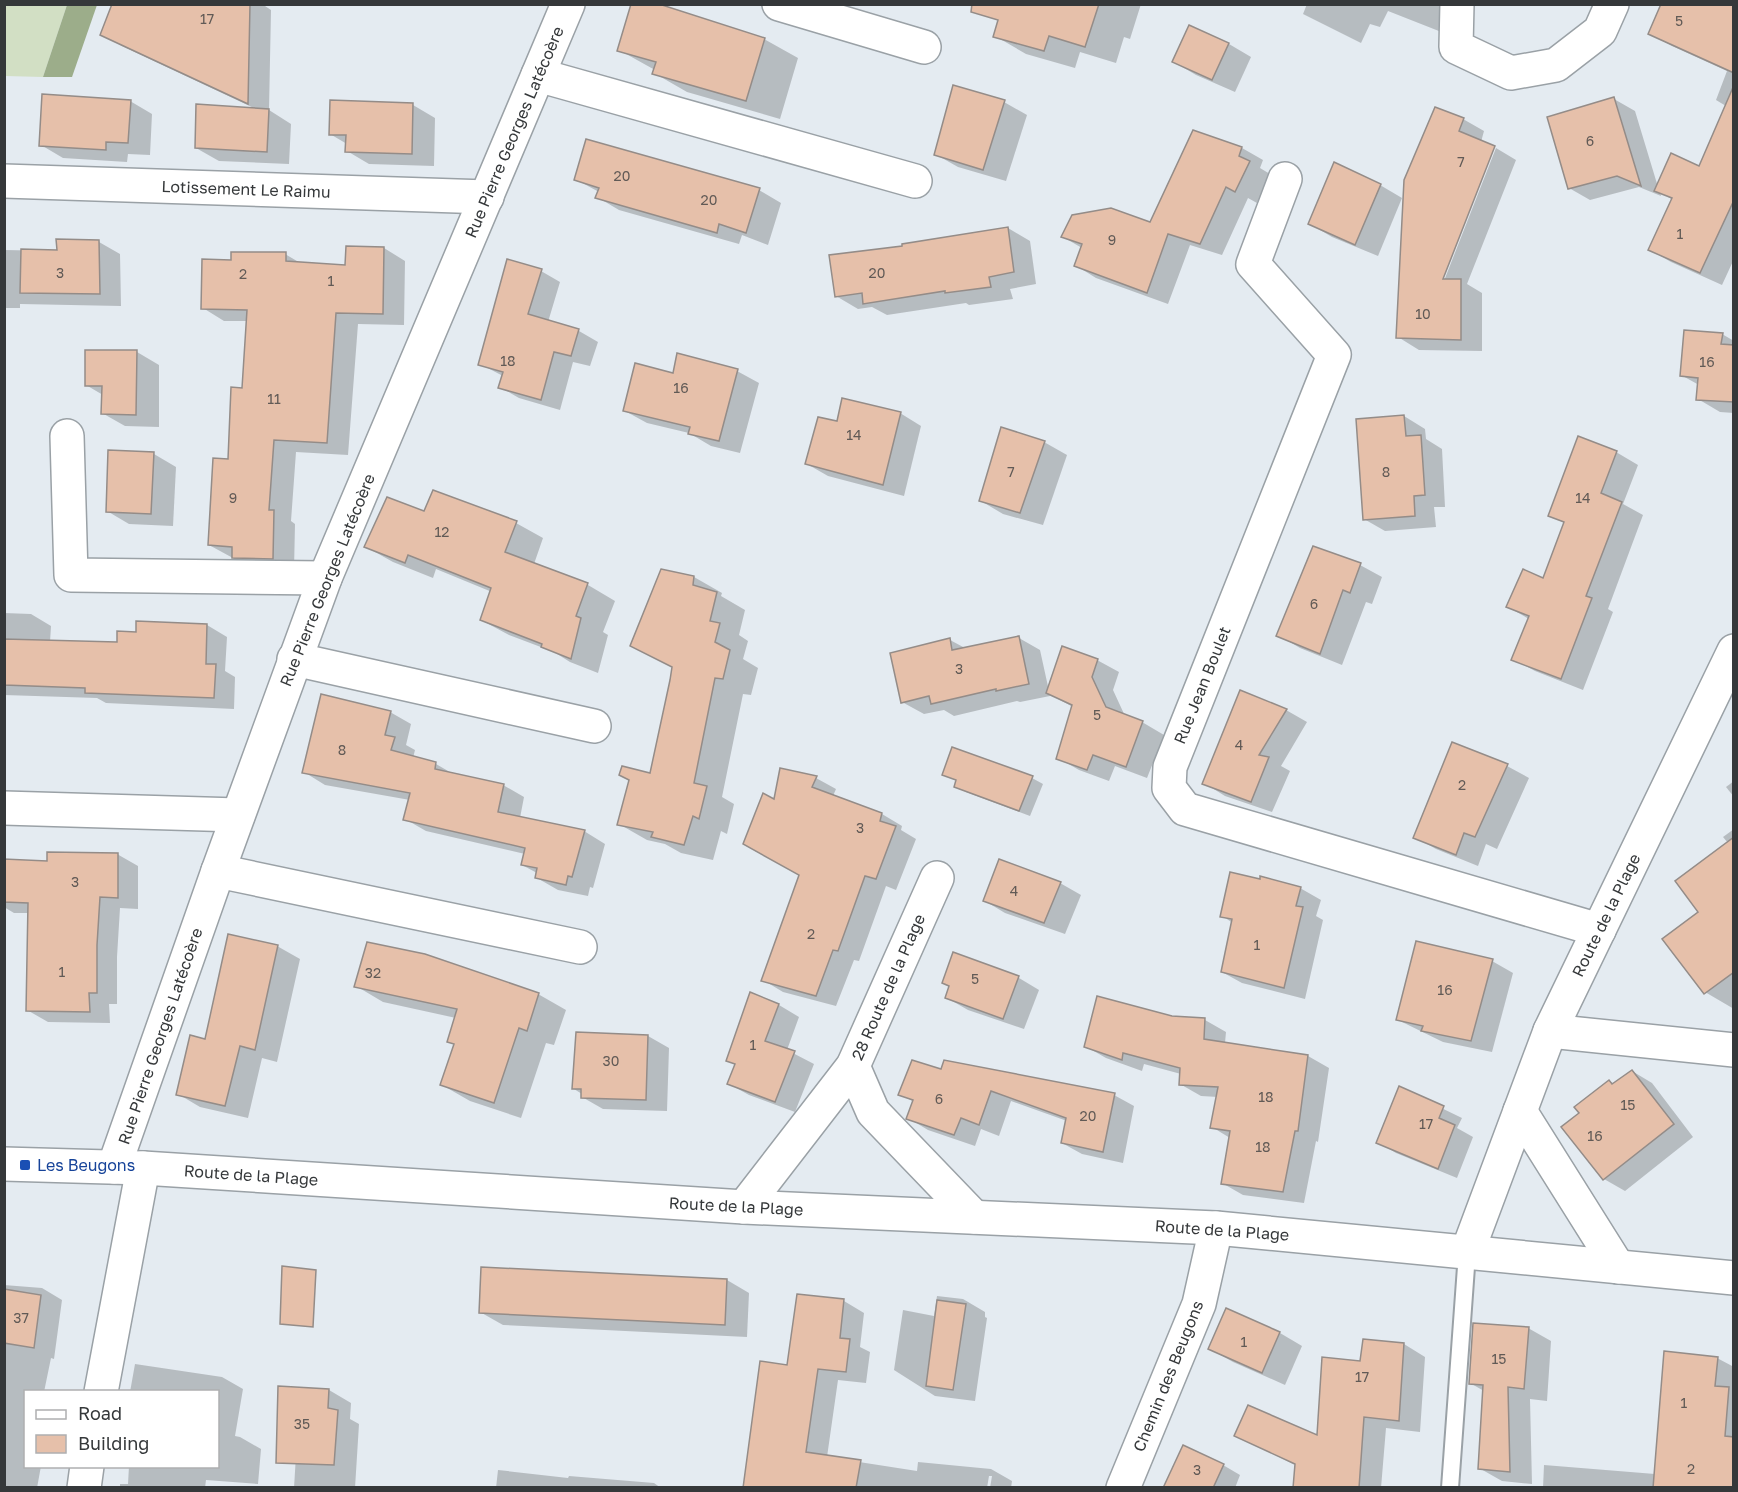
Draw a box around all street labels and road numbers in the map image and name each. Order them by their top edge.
street label: Rue Pierre Georges Latécoère [460,23,568,241]
street label: Lotissement Le Raimu [161,176,331,202]
street label: Rue Pierre Georges Latécoère [275,471,379,689]
street label: Rue Jean Boulet [1169,623,1235,747]
street label: Route de la Plage [1567,850,1645,980]
street label: 28 Route de la Plage [847,911,929,1063]
street label: Rue Pierre Georges Latécoère [113,925,207,1147]
street label: Route de la Plage [183,1160,319,1190]
street label: Route de la Plage [668,1192,804,1220]
street label: Route de la Plage [1154,1215,1290,1245]
street label: Chemin des Beugons [1129,1297,1207,1455]

